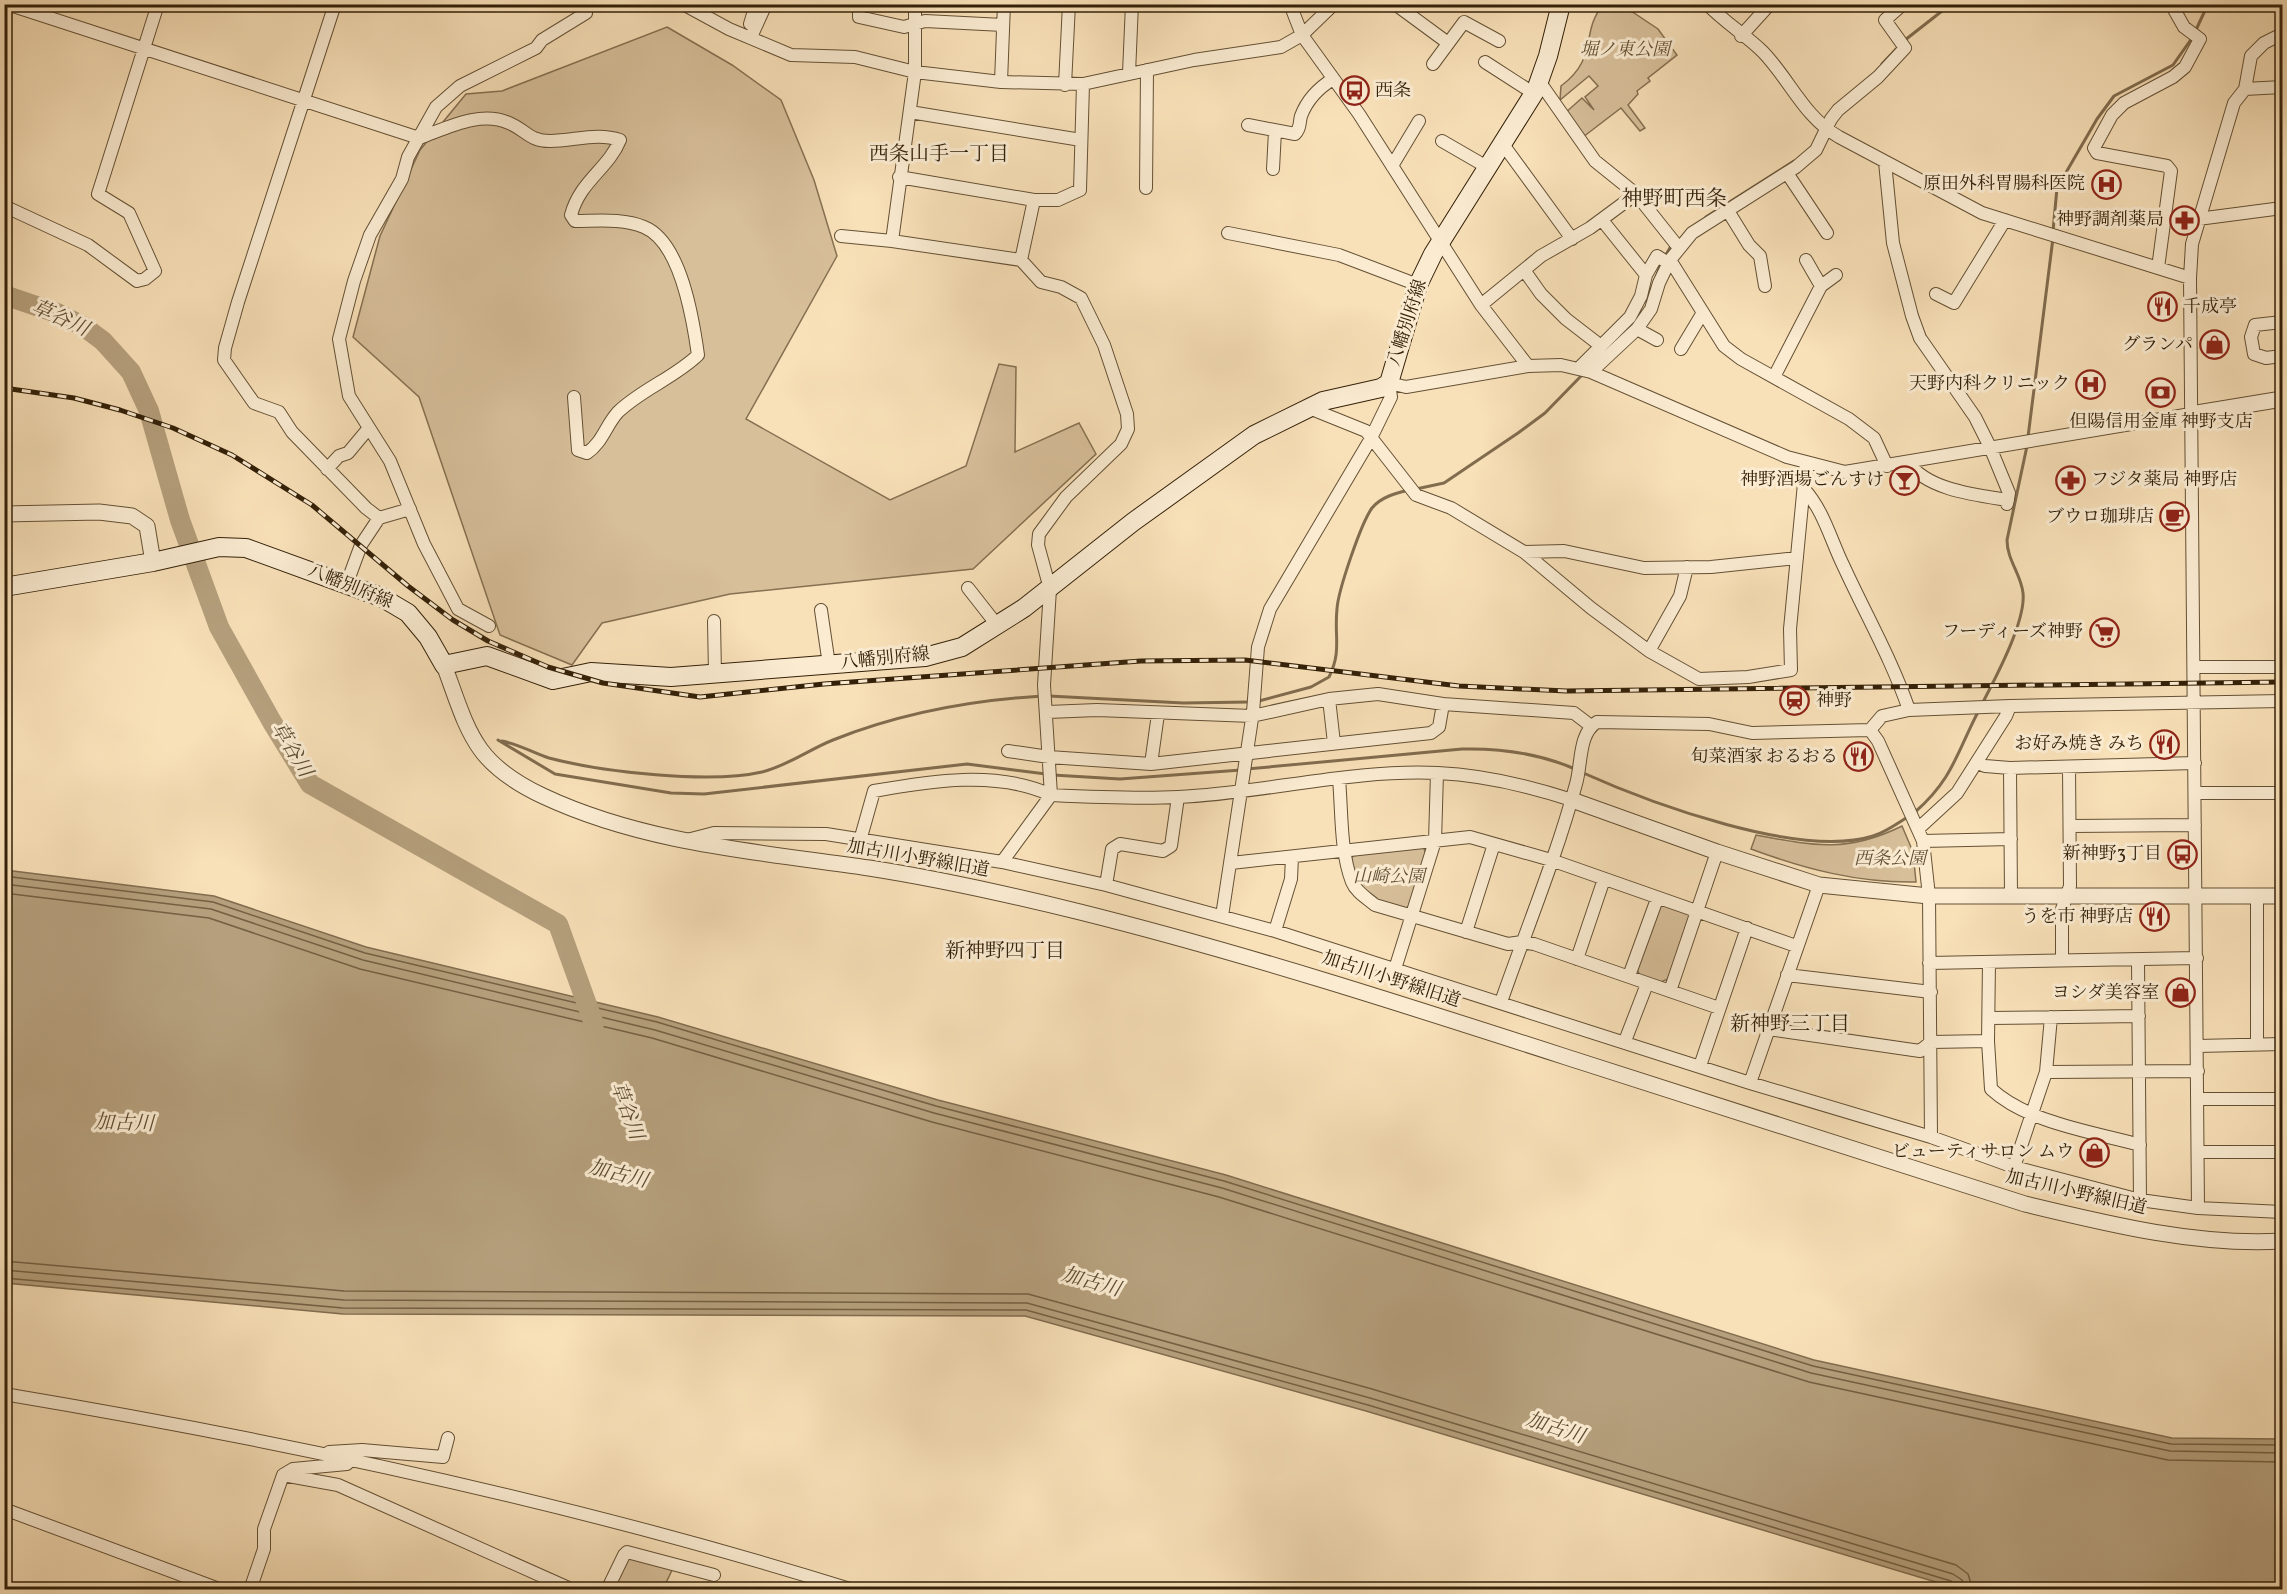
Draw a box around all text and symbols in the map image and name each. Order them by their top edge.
park label: 堀ノ東公園 [1580,38,1673,63]
bus stop icon: 西条 [1338,75,1370,107]
place label: 西条 [1375,79,1411,104]
district label: 西条山手一丁目 [869,141,1009,169]
hospital icon: 原田外科胃腸科医院 [2090,168,2122,200]
place label: 原田外科胃腸科医院 [1923,172,2085,197]
district label: 神野町西条 [1622,185,1727,214]
pharmacy icon: 神野調剤薬局 [2169,204,2201,236]
place label: 神野調剤薬局 [2056,208,2164,233]
street label: 八幡別府線 [1382,276,1434,370]
restaurant icon: 千成亭 [2146,291,2178,323]
water label: 草谷川 [27,294,95,345]
place label: 千成亭 [2183,295,2237,320]
shop icon: グランパ [2198,329,2230,361]
place label: グランパ [2122,333,2193,358]
hospital icon: 天野内科クリニック [2075,368,2107,400]
place label: 天野内科クリニック [1909,372,2070,397]
bank icon: 但陽信用金庫 神野支店 [2145,377,2177,409]
place label: 但陽信用金庫 神野支店 [2069,410,2253,435]
bar icon: 神野酒場ごんすけ [1889,464,1921,496]
pharmacy icon: フジタ薬局 神野店 [2054,464,2086,496]
place label: 神野酒場ごんすけ [1740,468,1884,493]
place label: フジタ薬局 神野店 [2091,468,2237,493]
cafe icon: ブウロ珈琲店 [2159,501,2191,533]
place label: ブウロ珈琲店 [2046,505,2154,530]
street label: 八幡別府線 [304,559,396,615]
supermarket icon: フーディーズ神野 [2088,616,2120,648]
place label: フーディーズ神野 [1942,620,2083,645]
street label: 八幡別府線 [839,642,931,676]
station icon: 神野 [1779,685,1811,717]
place label: 神野 [1816,689,1852,714]
water label: 草谷川 [264,717,319,785]
restaurant icon: お好み焼き みち [2149,728,2181,760]
place label: お好み焼き みち [2014,732,2144,757]
restaurant icon: 旬菜酒家 おるおる [1843,741,1875,773]
place label: 旬菜酒家 おるおる [1690,745,1838,770]
street label: 加古川小野線旧道 [845,834,991,884]
bus stop icon: 新神野3丁目 [2167,838,2199,870]
place label: 新神野3丁目 [2063,842,2162,867]
park label: 西条公園 [1854,847,1929,872]
park label: 山崎公園 [1353,865,1428,890]
restaurant icon: うを市 神野店 [2138,901,2170,933]
place label: うを市 神野店 [2021,905,2133,930]
district label: 新神野四丁目 [945,938,1065,966]
street label: 加古川小野線旧道 [1319,946,1463,1014]
shop icon: ヨシダ美容室 [2164,977,2196,1009]
place label: ヨシダ美容室 [2052,981,2159,1006]
district label: 新神野三丁目 [1730,1011,1850,1039]
water label: 草谷川 [603,1078,650,1146]
water label: 加古川 [94,1109,156,1139]
shop icon: ビューティサロン ムウ [2079,1136,2111,1168]
place label: ビューティサロン ムウ [1892,1140,2074,1165]
water label: 加古川 [586,1154,652,1196]
street label: 加古川小野線旧道 [2003,1165,2149,1221]
water label: 加古川 [1058,1261,1126,1305]
water label: 加古川 [1522,1406,1590,1452]

